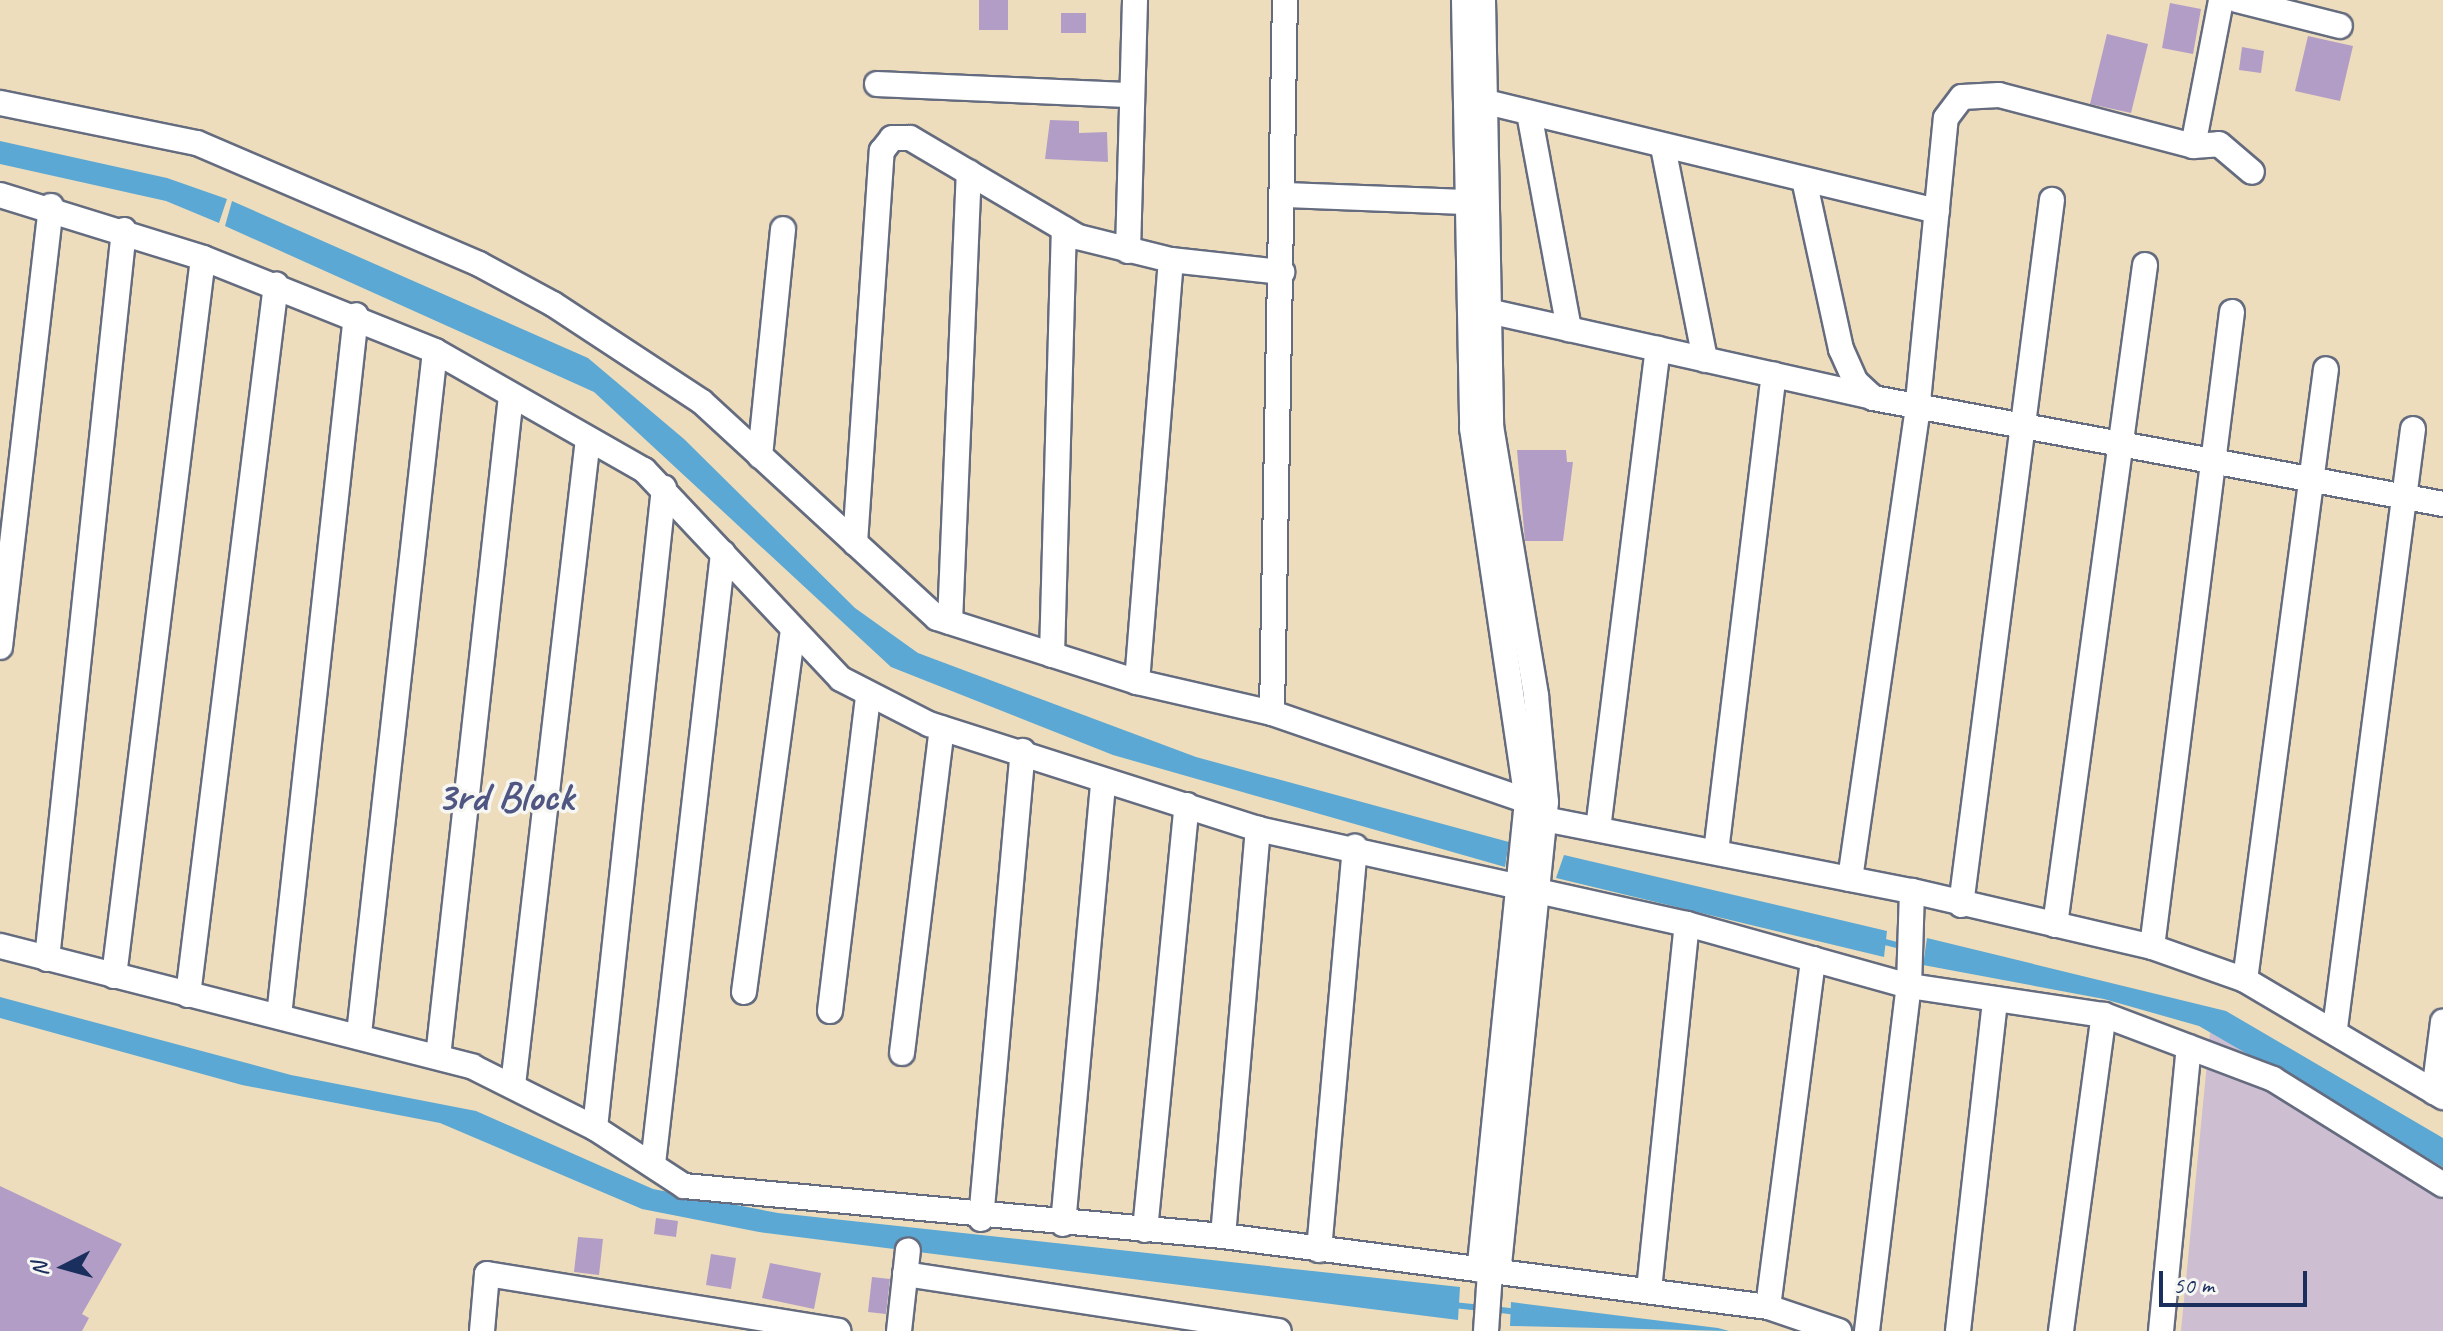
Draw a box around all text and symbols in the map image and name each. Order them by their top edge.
district label: 3rd Block [437,772,573,822]
north arrow [24,1227,104,1307]
scale bar [2163,1255,2311,1305]
text: N [25,1261,55,1278]
text: 50 m [2173,1270,2214,1300]

